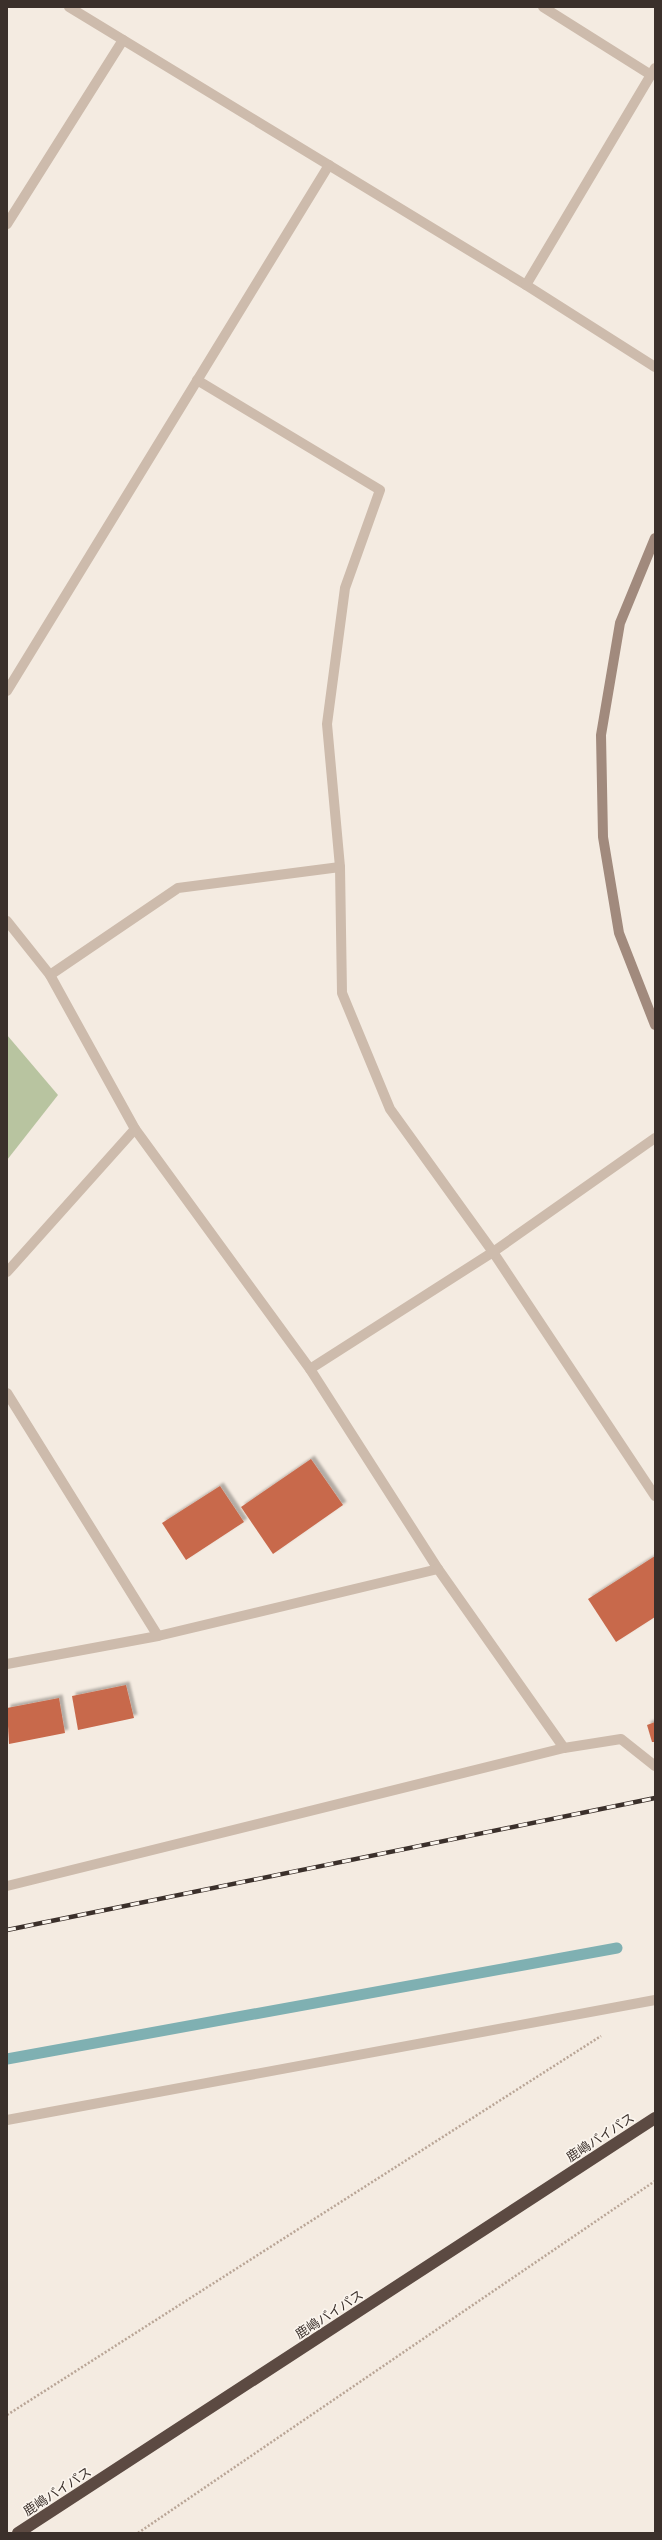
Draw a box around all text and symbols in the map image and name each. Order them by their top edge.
street label: 鹿嶋バイパス [562,2108,638,2166]
street label: 鹿嶋バイパス [291,2285,367,2343]
street label: 鹿嶋バイパス [19,2462,95,2520]

